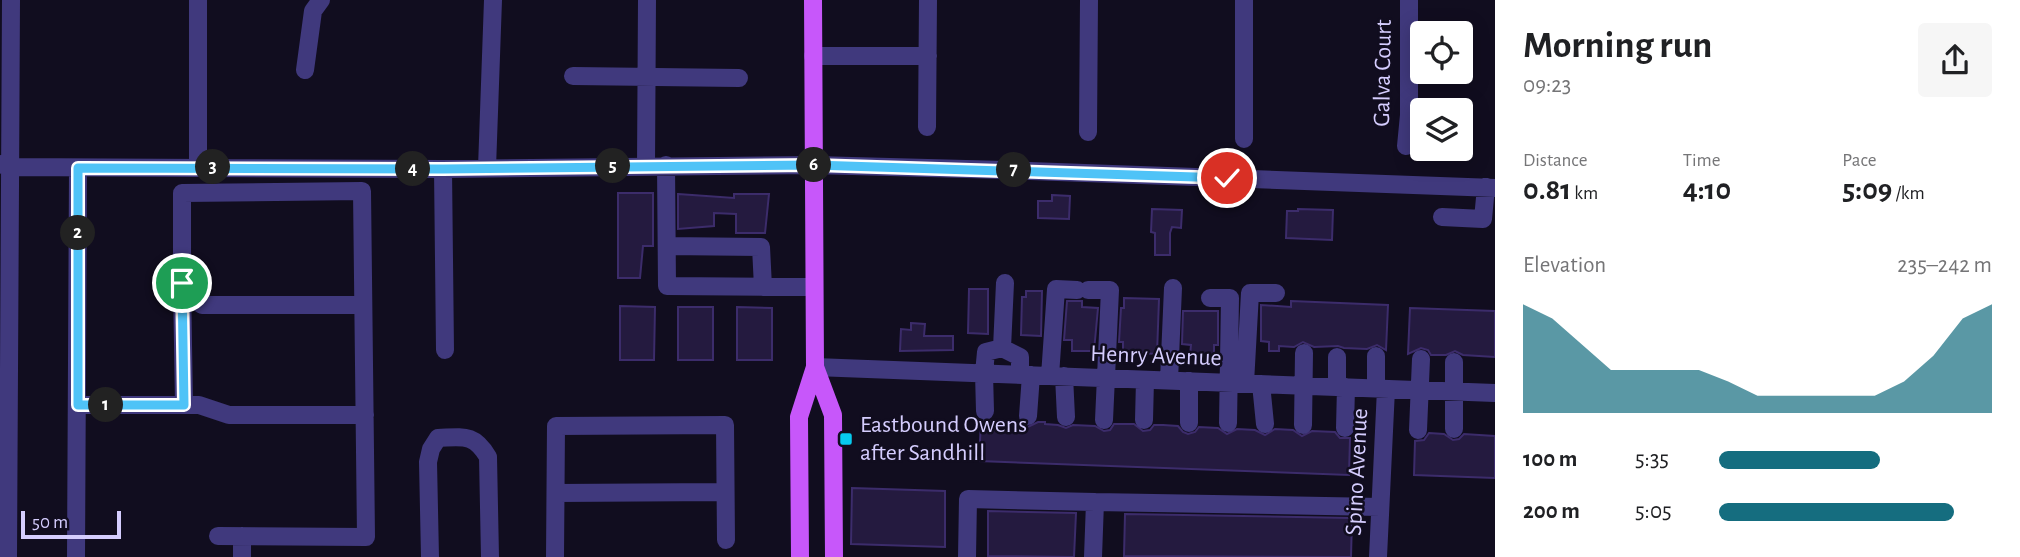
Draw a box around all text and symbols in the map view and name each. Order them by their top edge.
street label: Galva Court [1370,19,1396,127]
map controls [1410,21,1473,161]
button: locate [1410,21,1473,84]
button: share [1918,23,1992,97]
text: Morning run [1523,27,1712,65]
text: 09:23 [1523,74,1571,97]
button: layers [1410,98,1473,161]
pin: 5 [596,148,630,184]
pin: 6 [796,148,832,182]
pin [1197,148,1257,208]
pin: 3 [196,150,230,184]
text: Distance [1523,151,1587,170]
text: Time [1683,151,1721,170]
text: Pace [1842,151,1877,170]
pin: 4 [396,152,430,186]
pin: 7 [996,152,1032,188]
text: 6 [809,155,818,174]
text: 5 [608,156,617,175]
text: 3 [208,157,217,176]
text: 4 [408,159,417,178]
icon: check [1208,159,1246,197]
text: 7 [1009,160,1018,179]
text: 0.81 [1523,175,1571,205]
text: 4:10 [1683,175,1731,205]
text: 5:09 [1842,175,1892,205]
text: km [1571,184,1598,203]
text: /km [1892,184,1925,203]
pin: 2 [60,216,96,250]
text: 2 [73,223,82,242]
pin [152,253,212,313]
text: Elevation [1523,254,1606,277]
text: 235–242 m [1897,254,1992,277]
icon: arrive [163,264,201,302]
street label: Henry Avenue [1090,342,1222,370]
pin: 1 [88,388,124,422]
text: 1 [102,395,109,414]
street label: Spino Avenue [1342,408,1372,536]
place label: Eastbound Owens after Sandhill [860,413,1027,465]
marker: Eastbound Owens after Sandhill [838,431,854,447]
text: 100 m [1523,448,1577,471]
text: 5:35 [1635,448,1669,471]
text: 200 m [1523,500,1580,523]
text: 5:05 [1635,500,1672,523]
scale bar [21,508,121,540]
text: 50 m [32,513,68,532]

